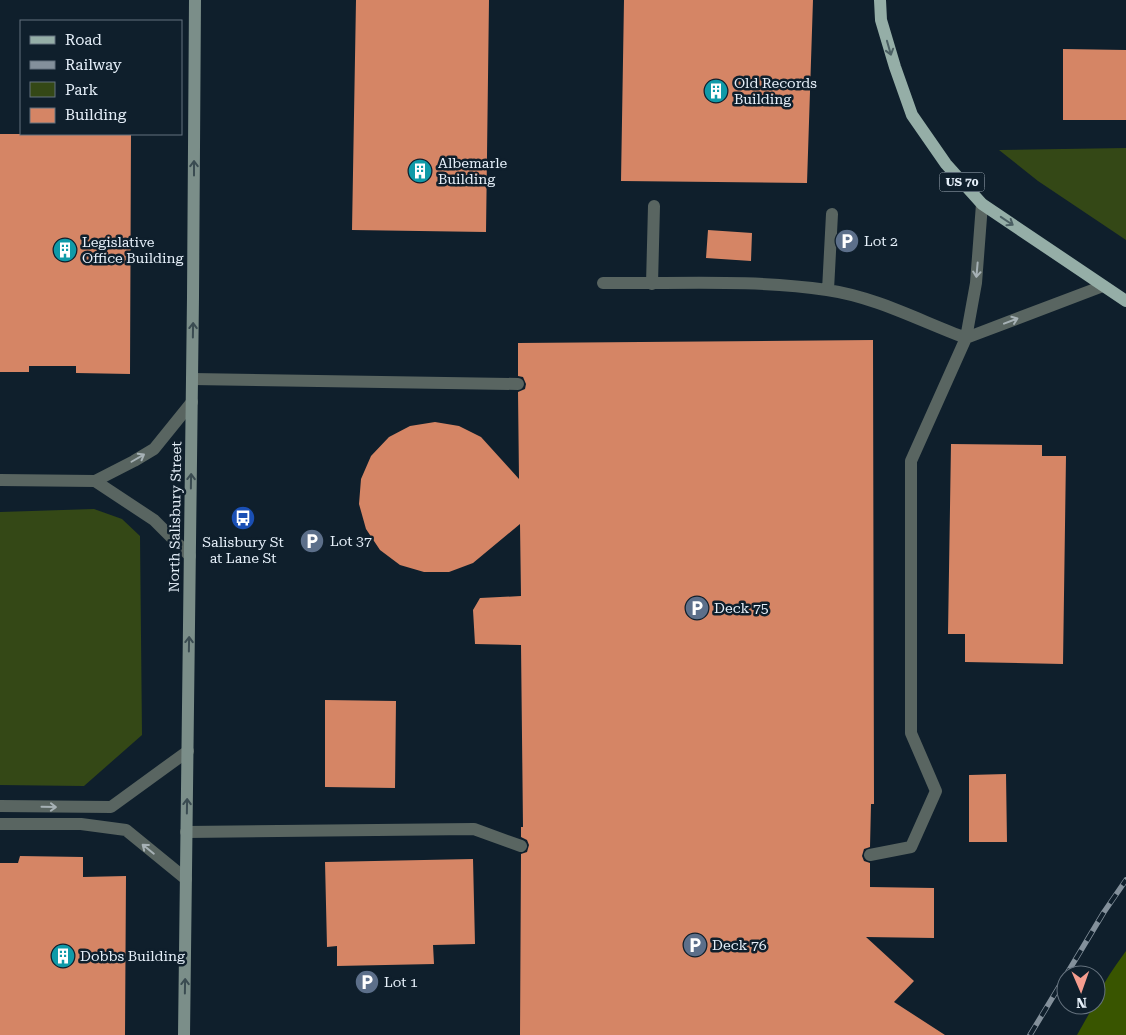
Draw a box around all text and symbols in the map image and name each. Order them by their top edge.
legend [20,20,182,135]
text: Road [65,31,102,49]
one-way arrow [885,39,894,55]
text: Railway [65,56,122,74]
place label: Old Records Building [734,75,817,107]
building icon: Old Records Building [703,78,729,104]
text: Park [65,81,99,99]
text: Building [65,106,127,124]
place label: Albemarle Building [438,155,507,187]
building icon: Albemarle Building [407,158,433,184]
one-way arrow [189,160,199,176]
road number: US 70 [940,172,984,192]
one-way arrow [1000,216,1014,226]
parking icon: Lot 2 [834,228,860,254]
place label: Lot 2 [864,233,898,249]
place label: Legislative Office Building [82,234,183,266]
building icon: Legislative Office Building [52,237,78,263]
one-way arrow [973,262,982,278]
one-way arrow [1003,316,1018,325]
one-way arrow [188,323,198,339]
street label: North Salisbury Street [166,441,184,593]
one-way arrow [131,453,145,463]
one-way arrow [186,474,196,490]
bus stop icon: Salisbury St at Lane St [230,505,256,531]
parking icon: Lot 37 [299,528,325,554]
place label: Lot 37 [330,533,372,549]
place label: Salisbury St at Lane St [202,534,284,566]
parking icon: Deck 75 [684,595,710,621]
place label: Deck 75 [714,600,769,616]
one-way arrow [184,636,194,652]
one-way arrow [182,799,192,815]
one-way arrow [40,802,56,811]
one-way arrow [142,844,155,855]
parking icon: Deck 76 [682,932,708,958]
place label: Deck 76 [712,937,767,953]
building icon: Dobbs Building [50,943,76,969]
place label: Dobbs Building [80,948,185,964]
north arrow [1056,965,1106,1015]
parking icon: Lot 1 [354,969,380,995]
place label: Lot 1 [384,974,418,990]
one-way arrow [180,979,190,995]
text: N [1076,995,1087,1011]

